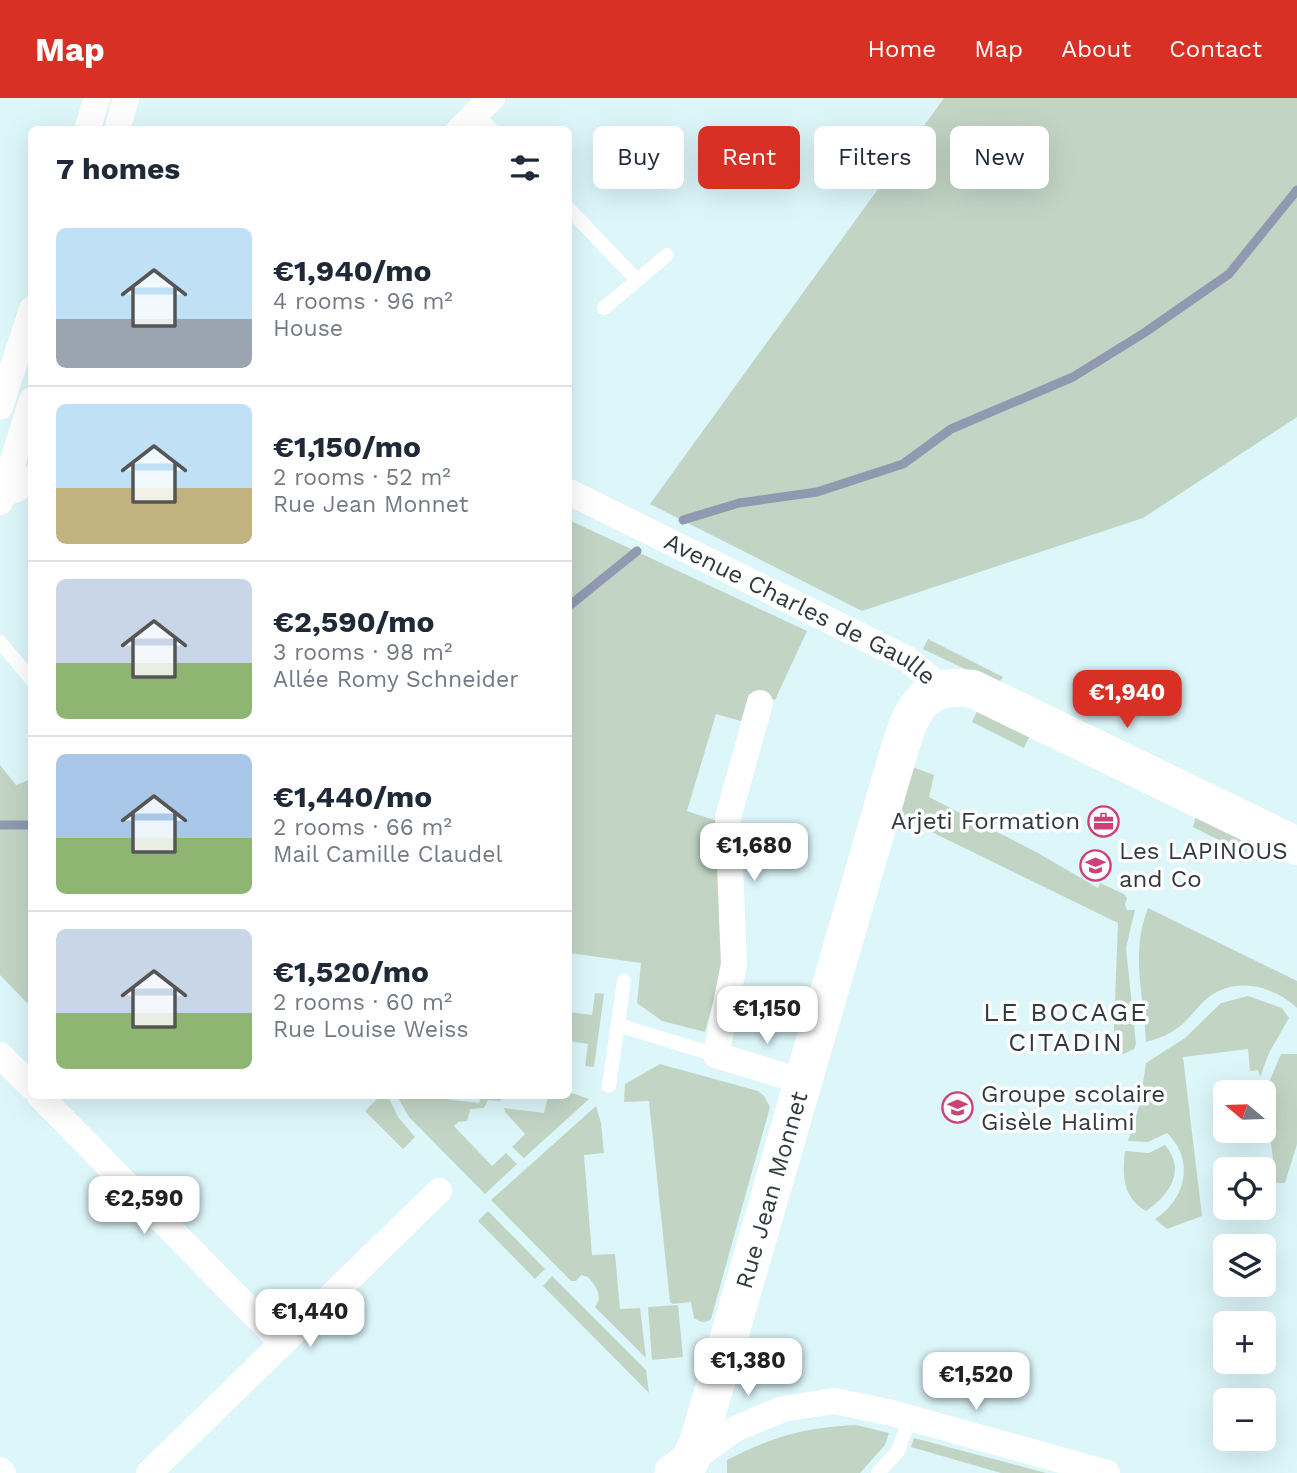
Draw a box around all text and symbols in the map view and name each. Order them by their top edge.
text: Map [35,30,105,69]
text: Home [868,35,936,63]
text: Map [974,35,1023,63]
text: About [1061,35,1131,63]
text: Contact [1169,35,1262,63]
chip: Buy [593,126,684,189]
chip: Rent [698,126,800,189]
chip: Filters [814,126,936,189]
chip: New [950,126,1049,189]
icon: filters [506,149,544,187]
text: 7 homes [56,151,180,186]
text: €1,940/mo [273,253,431,288]
icon: home [112,256,196,340]
text: 4 rooms · 96 m² [273,288,453,315]
text: House [273,315,343,342]
text: €1,150/mo [273,429,421,464]
icon: home [112,432,196,516]
text: 2 rooms · 52 m² [273,464,451,491]
text: Rue Jean Monnet [273,491,468,518]
street label: Avenue Charles de Gaulle [660,527,941,691]
text: €2,590/mo [273,604,434,639]
icon: home [112,607,196,691]
text: 3 rooms · 98 m² [273,639,452,666]
text: Allée Romy Schneider [273,666,519,693]
pin: €1,940 [1070,670,1184,730]
text: €1,940 [1089,679,1165,706]
text: €1,440/mo [273,779,432,814]
icon: home [112,782,196,866]
office icon: Arjeti Formation [1086,804,1120,838]
place label: Arjeti Formation [891,807,1080,835]
text: 2 rooms · 66 m² [273,814,452,841]
pin: €1,680 [697,824,811,883]
text: €1,680 [716,832,792,859]
place label: Les LAPINOUS and Co [1119,837,1288,893]
text: Mail Camille Claudel [273,841,503,868]
school or university icon: Les LAPINOUS and Co [1079,848,1113,882]
text: €1,520/mo [273,954,429,989]
icon: home [112,957,196,1041]
pin: €1,150 [710,986,824,1046]
text: 2 rooms · 60 m² [273,989,452,1016]
text: €1,150 [733,995,801,1022]
district label: LE BOCAGE CITADIN [983,997,1149,1057]
text: Rue Louise Weiss [273,1016,469,1043]
place label: Groupe scolaire Gisèle Halimi [981,1080,1165,1136]
north arrow [1213,1080,1276,1143]
map controls [1213,1080,1276,1451]
street label: Rue Jean Monnet [730,1088,814,1292]
school or university icon: Groupe scolaire Gisèle Halimi [941,1091,975,1125]
button: locate [1213,1157,1276,1220]
pin: €2,590 [87,1176,201,1236]
text: €2,590 [105,1185,183,1212]
button: layers [1213,1234,1276,1297]
pin: €1,440 [253,1290,367,1349]
text: €1,440 [271,1298,349,1325]
button: + [1213,1311,1276,1374]
pin: €1,380 [691,1338,805,1398]
text: €1,380 [710,1347,786,1374]
pin: €1,520 [919,1352,1033,1412]
text: €1,520 [939,1361,1013,1388]
button: − [1213,1388,1276,1451]

